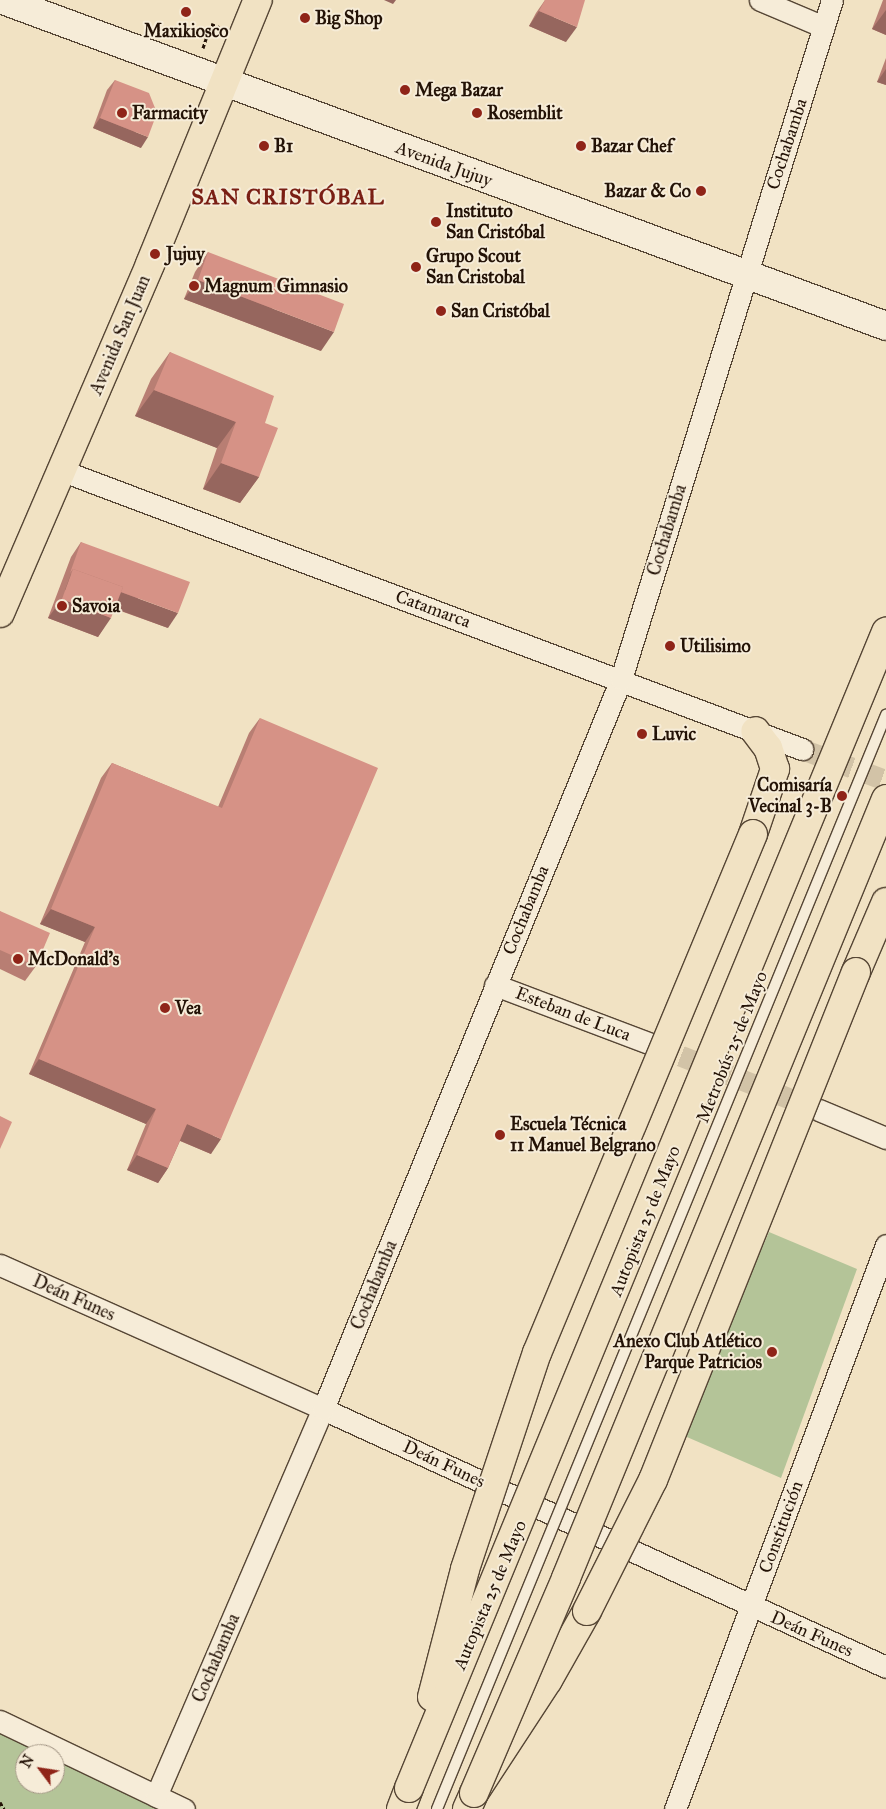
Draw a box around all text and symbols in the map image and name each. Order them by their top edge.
marker: Maxikiosco [180,6,192,18]
place label: Big Shop [315,7,383,29]
marker: Big Shop [299,12,311,24]
place label: Maxikiosco [144,20,228,42]
place label: Mega Bazar [415,79,503,101]
marker: Mega Bazar [399,84,411,96]
street label: Cochabamba [762,96,812,192]
place label: Farmacity [132,102,208,124]
place label: Rosemblit [487,102,563,124]
marker: Farmacity [116,107,128,119]
marker: Rosemblit [471,107,483,119]
place label: B1 [274,135,293,157]
place label: Bazar Chef [591,135,673,157]
street label: Avenida Jujuy [393,137,495,191]
marker: B1 [258,140,270,152]
marker: Bazar Chef [575,140,587,152]
place label: Bazar & Co [604,180,691,202]
district label: SAN CRISTÓBAL [190,184,386,210]
marker: Bazar & Co [695,185,707,197]
place label: Instituto San Cristóbal [446,201,545,243]
marker: Instituto San Cristóbal [430,216,442,228]
place label: Jujuy [166,243,205,265]
place label: Grupo Scout San Cristobal [426,246,525,288]
marker: Jujuy [148,247,162,261]
marker: Grupo Scout San Cristobal [410,261,422,273]
street label: Avenida San Juan [85,272,155,398]
place label: Magnum Gimnasio [204,275,348,297]
marker: Magnum Gimnasio [188,280,200,292]
place label: San Cristóbal [451,300,550,322]
marker: San Cristóbal [435,305,447,317]
street label: Cochabamba [643,482,691,578]
street label: Catamarca [392,585,474,633]
place label: Savoia [72,595,120,617]
marker: Savoia [56,600,68,612]
place label: Utilisimo [680,635,751,657]
marker: Utilisimo [664,640,676,652]
place label: Luvic [652,723,696,745]
marker: Luvic [636,728,648,740]
place label: Comisaría Vecinal 3-B [748,775,832,818]
marker: Comisaría Vecinal 3-B [836,790,848,802]
street label: Cochabamba [498,862,554,958]
place label: McDonald's [28,948,119,970]
marker: McDonald's [12,953,24,965]
street label: Metrobús 25 de Mayo [692,968,772,1126]
street label: Esteban de Luca [512,982,634,1046]
place label: Vea [175,997,201,1019]
marker: Vea [159,1002,171,1014]
place label: Escuela Técnica 11 Manuel Belgrano [510,1114,656,1156]
marker: Escuela Técnica 11 Manuel Belgrano [494,1129,506,1141]
street label: Autopista 25 de Mayo [605,1143,685,1299]
street label: Cochabamba [346,1237,402,1333]
street label: Deán Funes [29,1270,119,1326]
place label: Anexo Club Atlético Parque Patricios [614,1331,762,1374]
marker: Anexo Club Atlético Parque Patricios [766,1346,778,1358]
street label: Deán Funes [400,1436,488,1492]
street label: Constitución [754,1478,808,1576]
street label: Autopista 25 de Mayo [449,1517,531,1673]
street label: Deán Funes [767,1606,857,1662]
street label: Cochabamba [188,1610,244,1706]
north arrow [15,1744,65,1794]
text: N [17,1752,38,1771]

